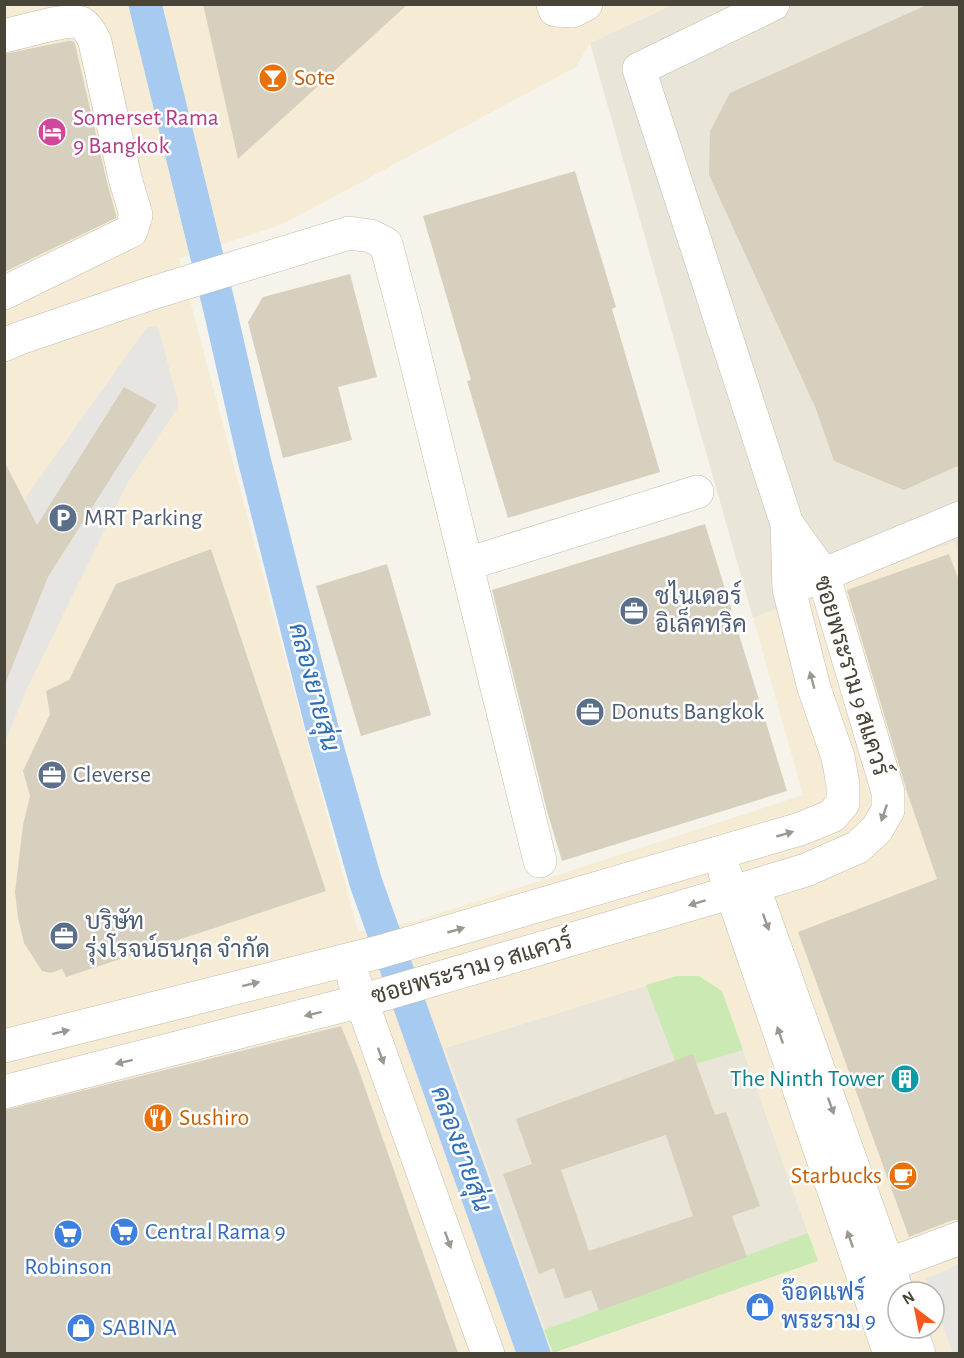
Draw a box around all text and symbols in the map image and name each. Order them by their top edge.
bar icon: Sote [257,62,289,94]
place label: Sote [294,66,335,90]
place label: Somerset Rama 9 Bangkok [73,106,219,158]
hotel icon: Somerset Rama 9 Bangkok [36,116,68,148]
parking icon: MRT Parking [47,502,79,534]
place label: MRT Parking [84,506,203,530]
street label: ซอยพระราม 9 สแควร์ [809,572,898,779]
place label: ชไนเดอร์ อิเล็คทริค [655,580,747,637]
office icon: ชไนเดอร์ อิเล็คทริค [618,595,650,627]
water label: คลองยายสุ่น [281,619,347,755]
one-way arrow [807,671,816,689]
office icon: Donuts Bangkok [574,696,606,728]
place label: Donuts Bangkok [611,700,764,724]
office icon: Cleverse [36,759,68,791]
place label: Cleverse [73,763,151,787]
one-way arrow [879,804,889,822]
one-way arrow [776,828,794,838]
one-way arrow [687,899,705,908]
place label: บริษัท รุ่งโรจน์ธนกุล จำกัด [85,907,270,965]
one-way arrow [761,913,771,931]
office icon: บริษัท รุ่งโรจน์ธนกุล จำกัด [48,920,80,952]
street label: ซอยพระราม 9 สแควร์ [367,924,575,1009]
one-way arrow [448,925,466,934]
one-way arrow [241,979,260,989]
one-way arrow [304,1009,322,1019]
one-way arrow [52,1026,70,1036]
one-way arrow [774,1026,784,1044]
one-way arrow [377,1048,387,1066]
one-way arrow [115,1057,133,1067]
building icon: The Ninth Tower [889,1063,921,1095]
place label: The Ninth Tower [730,1067,884,1091]
water label: คลองยายสุ่น [422,1082,499,1217]
one-way arrow [826,1097,836,1115]
restaurant icon: Sushiro [142,1102,174,1134]
place label: Sushiro [179,1106,249,1130]
cafe icon: Starbucks [887,1160,919,1192]
place label: Starbucks [791,1164,882,1188]
supermarket icon: Central Rama 9 [108,1216,140,1248]
supermarket icon: Robinson [52,1218,84,1250]
place label: Central Rama 9 [145,1220,286,1244]
one-way arrow [845,1230,855,1248]
one-way arrow [443,1231,453,1249]
place label: Robinson [24,1255,112,1279]
place label: จ๊อดแฟร์ พระราม 9 [781,1276,876,1333]
north arrow [886,1280,946,1340]
text: N [900,1288,918,1308]
shop icon: จ๊อดแฟร์ พระราม 9 [744,1291,776,1323]
shop icon: SABINA [65,1312,97,1344]
place label: SABINA [102,1316,177,1340]

